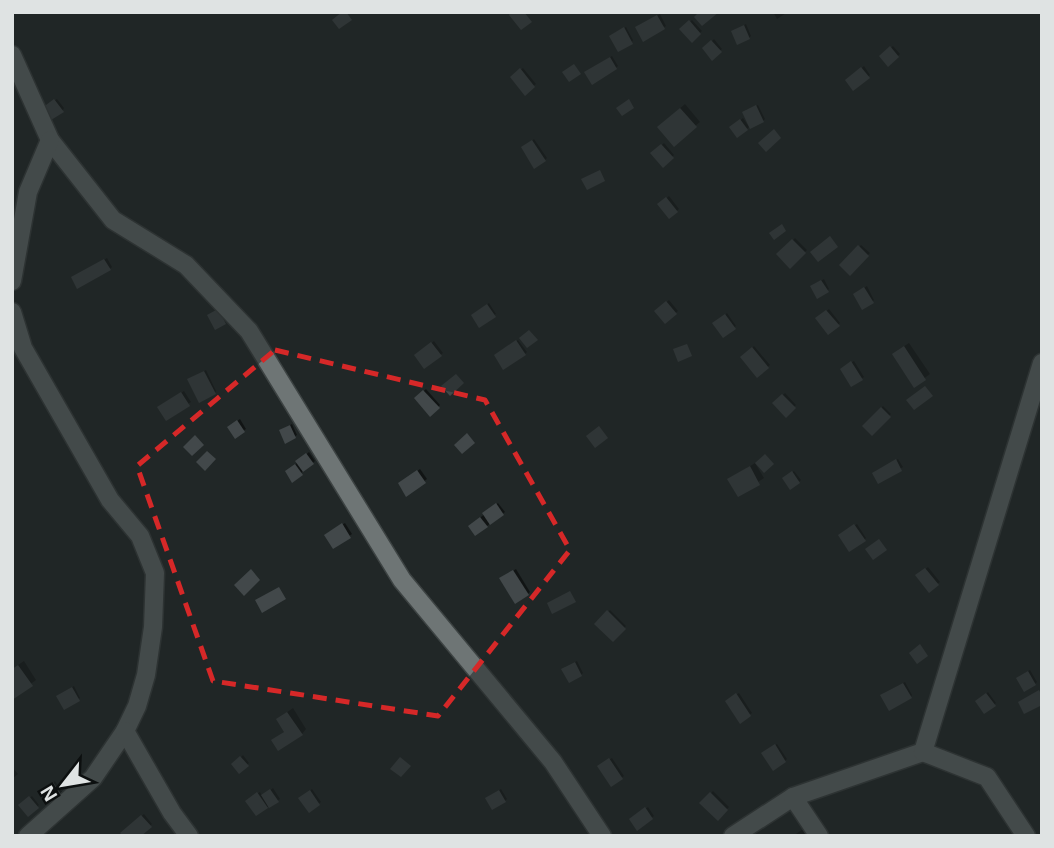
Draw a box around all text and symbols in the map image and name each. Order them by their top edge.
north arrow [28,750,98,820]
text: N [36,782,61,805]

